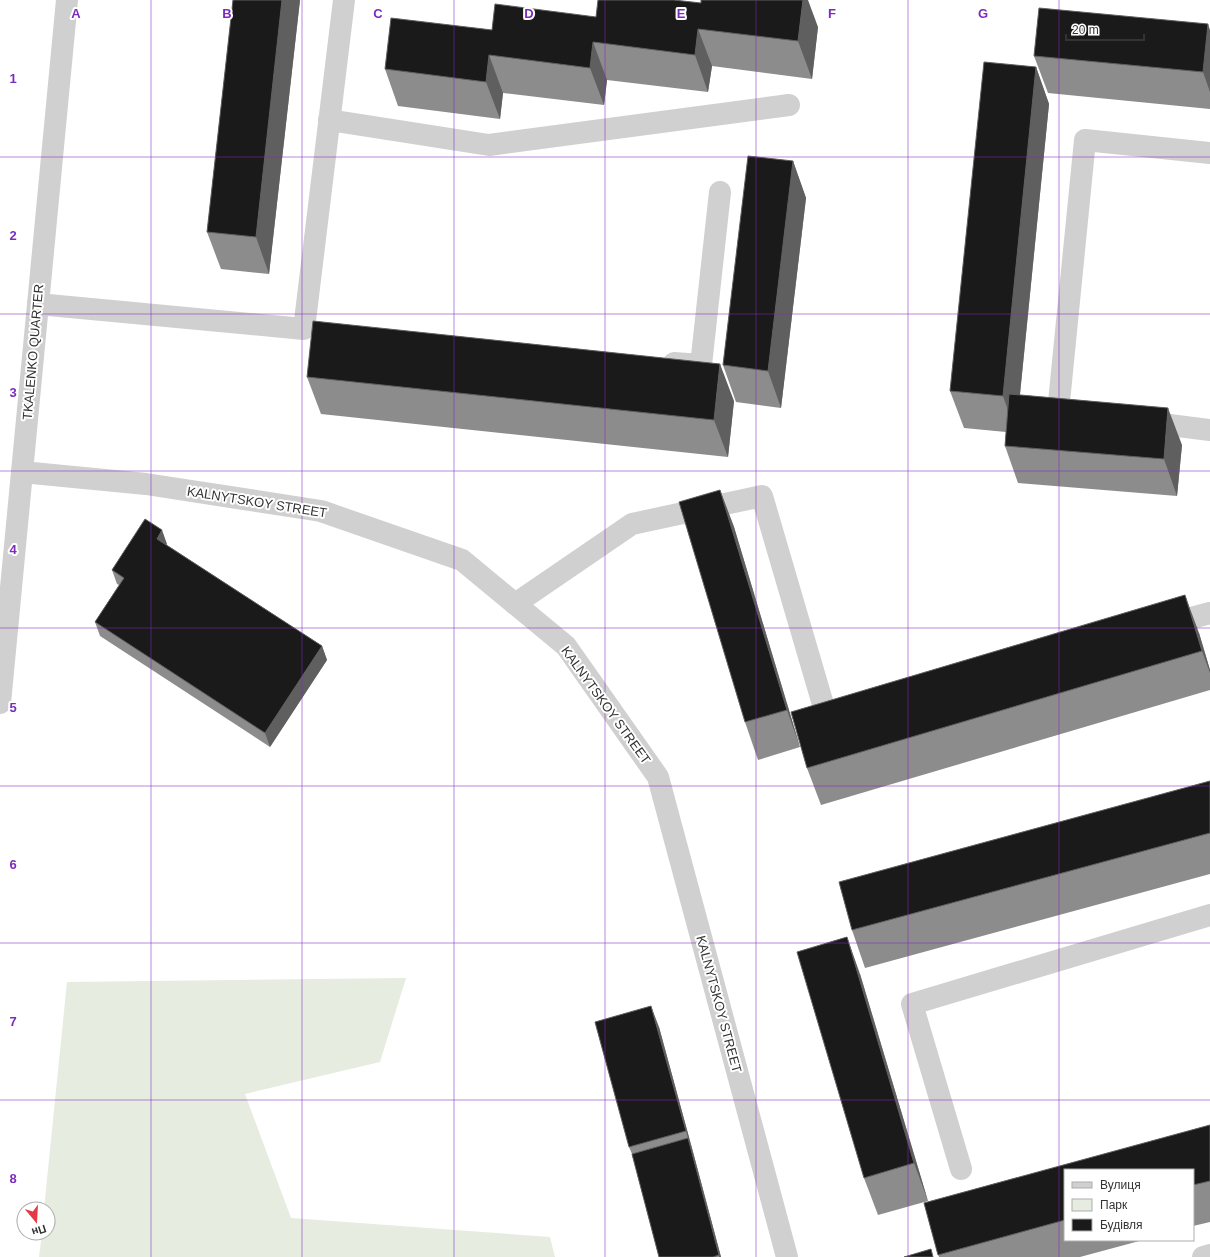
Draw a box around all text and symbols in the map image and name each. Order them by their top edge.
text: A [71,6,81,21]
text: B [222,6,232,21]
text: C [373,6,383,21]
text: D [524,6,534,21]
text: E [677,6,686,21]
text: F [828,6,836,21]
text: G [978,6,988,21]
scale bar [1066,16,1144,42]
text: 20 m [1072,23,1099,37]
text: 1 [9,71,17,86]
text: 2 [9,228,17,243]
street label: TKALENKO QUARTER [20,283,46,421]
text: 3 [9,385,17,400]
street label: KALNYTSKOY STREET [186,484,328,520]
text: 4 [9,542,17,557]
street label: KALNYTSKOY STREET [558,643,654,767]
text: 5 [9,700,17,715]
text: 6 [9,857,17,872]
street label: KALNYTSKOY STREET [693,934,745,1074]
text: 7 [9,1014,17,1029]
legend [1064,1169,1194,1241]
text: 8 [9,1171,17,1186]
text: Вулиця [1100,1178,1141,1192]
text: Парк [1100,1198,1128,1212]
north arrow [16,1201,56,1241]
text: Будівля [1100,1218,1142,1232]
text: Пн [30,1223,48,1238]

